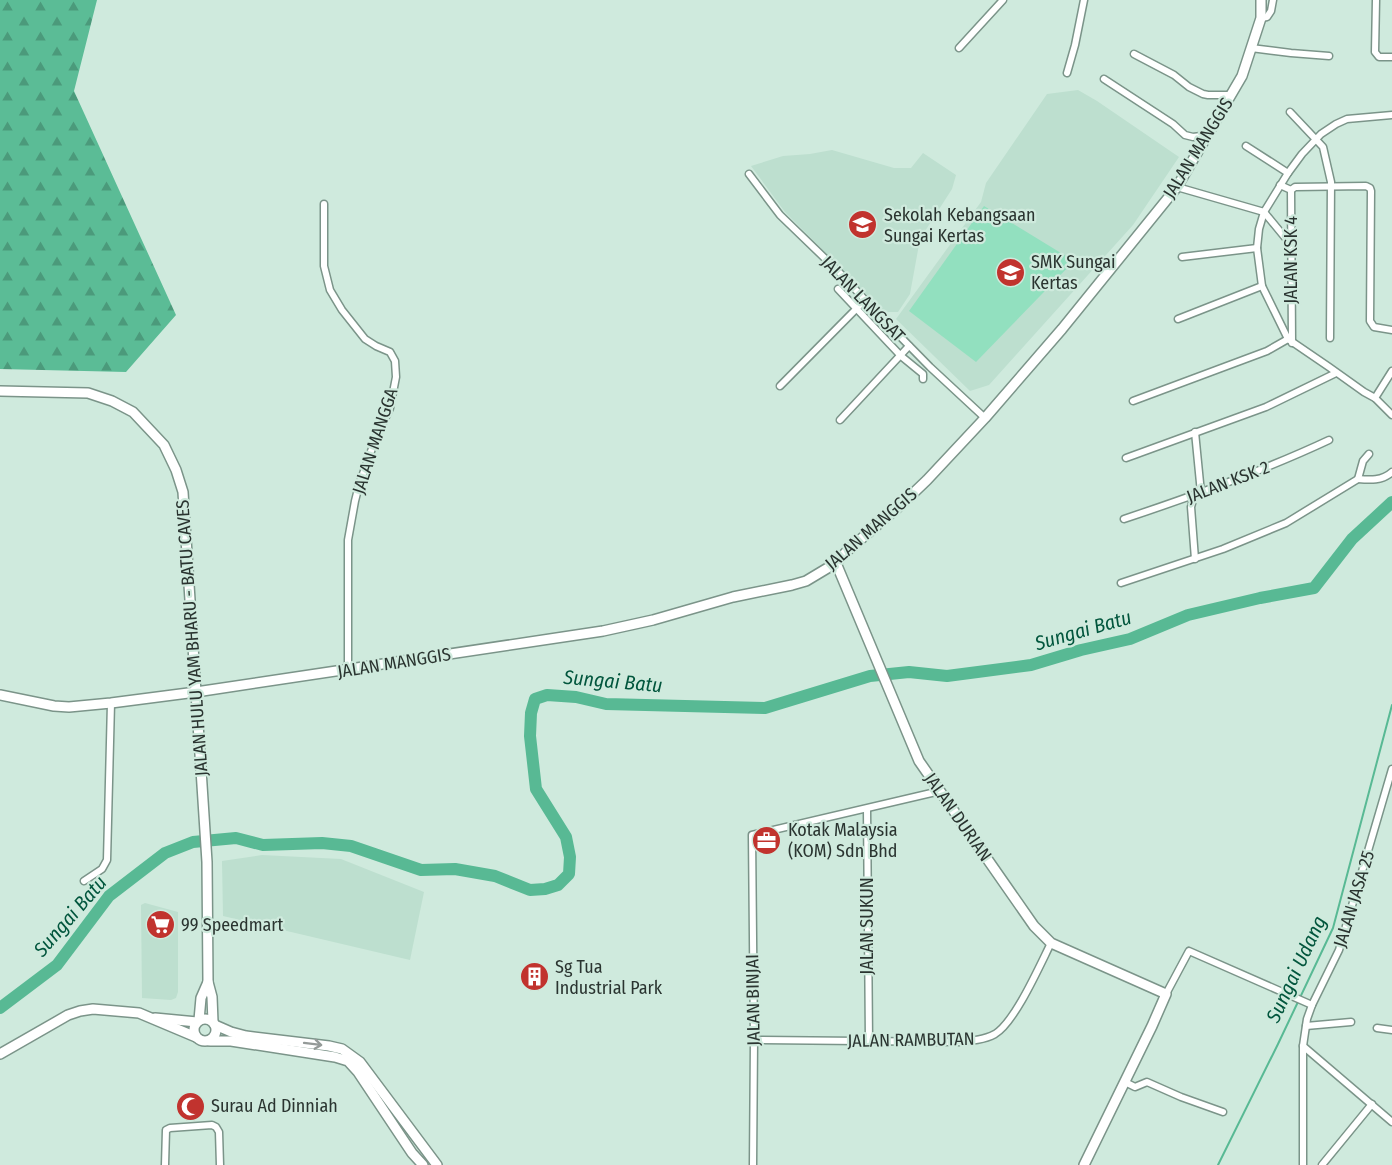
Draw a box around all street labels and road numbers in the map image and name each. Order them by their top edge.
street label: JALAN MANGGIS [1158,94,1238,202]
street label: JALAN KSK 4 [1280,216,1302,304]
street label: JALAN LANGSAT [816,251,910,347]
street label: JALAN MANGGA [347,385,403,497]
street label: JALAN KSK 2 [1183,456,1273,508]
street label: JALAN MANGGIS [821,483,921,575]
street label: JALAN HULU YAM BHARU - BATU CAVES [171,499,213,777]
street label: JALAN MANGGIS [336,643,452,683]
street label: JALAN DURIAN [919,769,997,865]
street label: JALAN JASA 25 [1329,848,1379,950]
street label: JALAN SUKUN [856,877,878,975]
street label: JALAN BINJAI [741,954,765,1046]
street label: JALAN RAMBUTAN [847,1028,975,1052]

